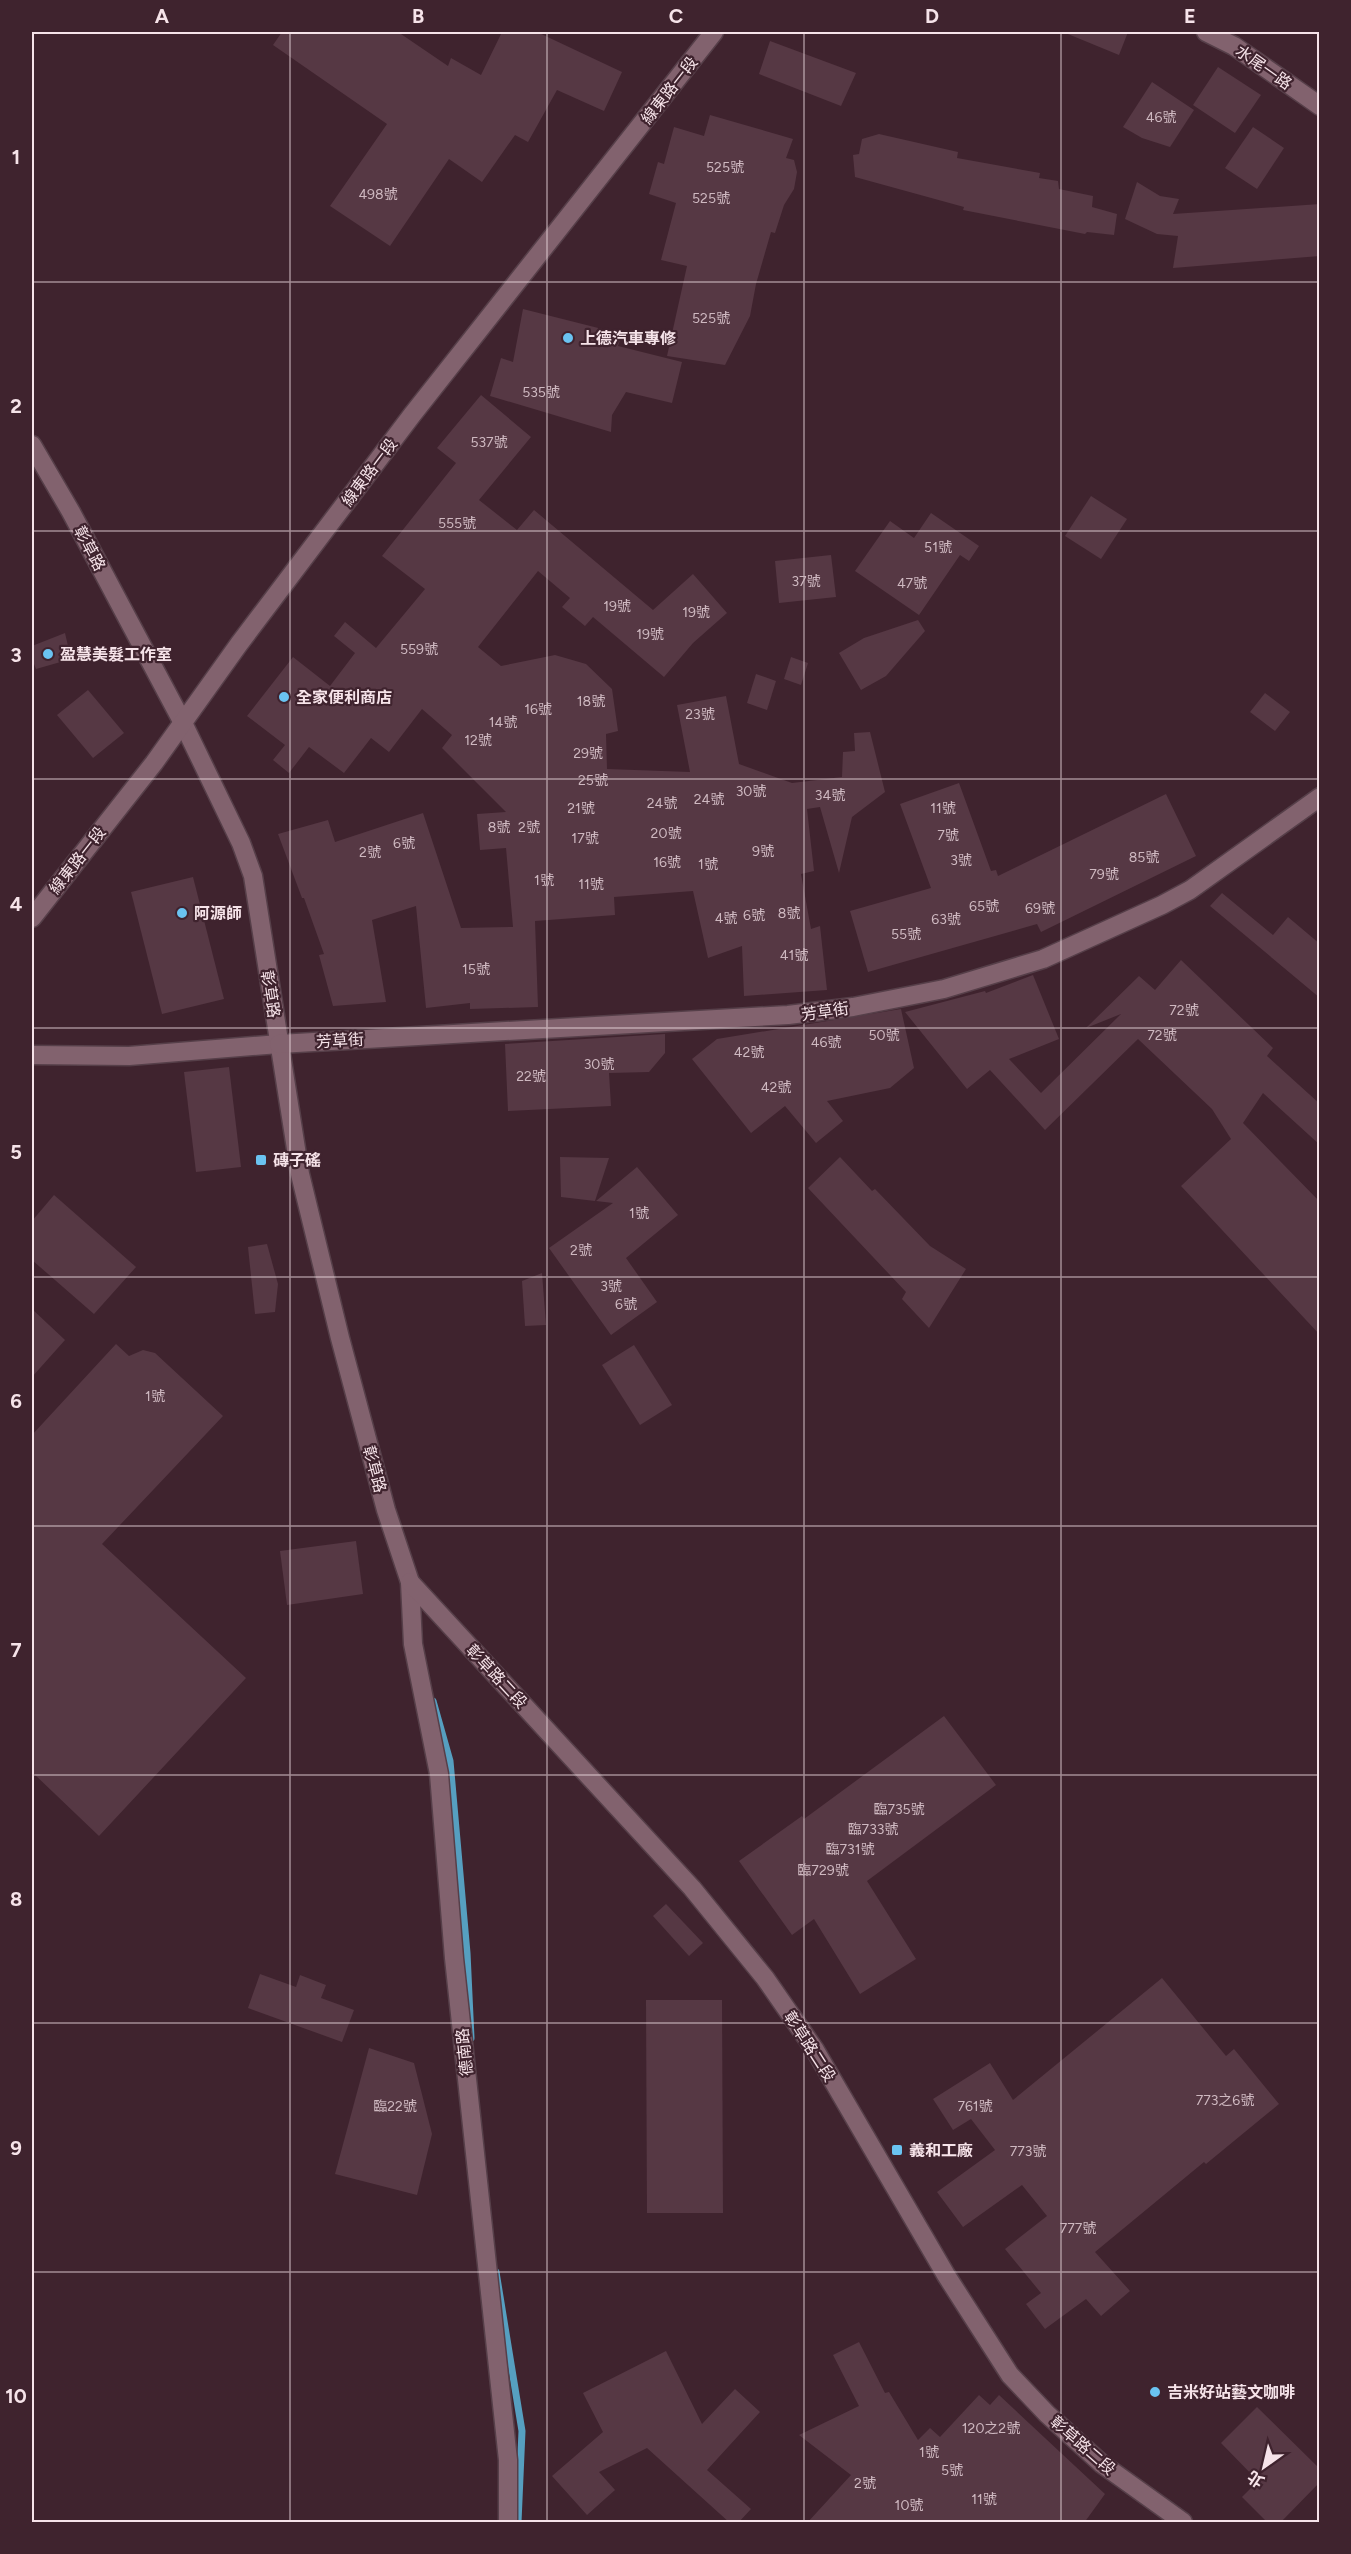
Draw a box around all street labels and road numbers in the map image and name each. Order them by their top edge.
street label: 水尾一路 [1232,41,1295,94]
street label: 線東路一段 [637,53,702,128]
street label: 線東路一段 [338,435,401,510]
street label: 彰草路 [70,523,109,574]
street label: 線東路一段 [45,823,110,898]
street label: 彰草路 [257,969,284,1019]
street label: 芳草街 [800,999,850,1024]
street label: 芳草街 [316,1030,364,1051]
street label: 彰草路 [359,1443,390,1495]
street label: 彰草路二段 [462,1641,531,1712]
street label: 彰草路二段 [780,2008,839,2085]
street label: 德南路 [453,2027,476,2077]
street label: 彰草路二段 [1046,2412,1119,2479]

